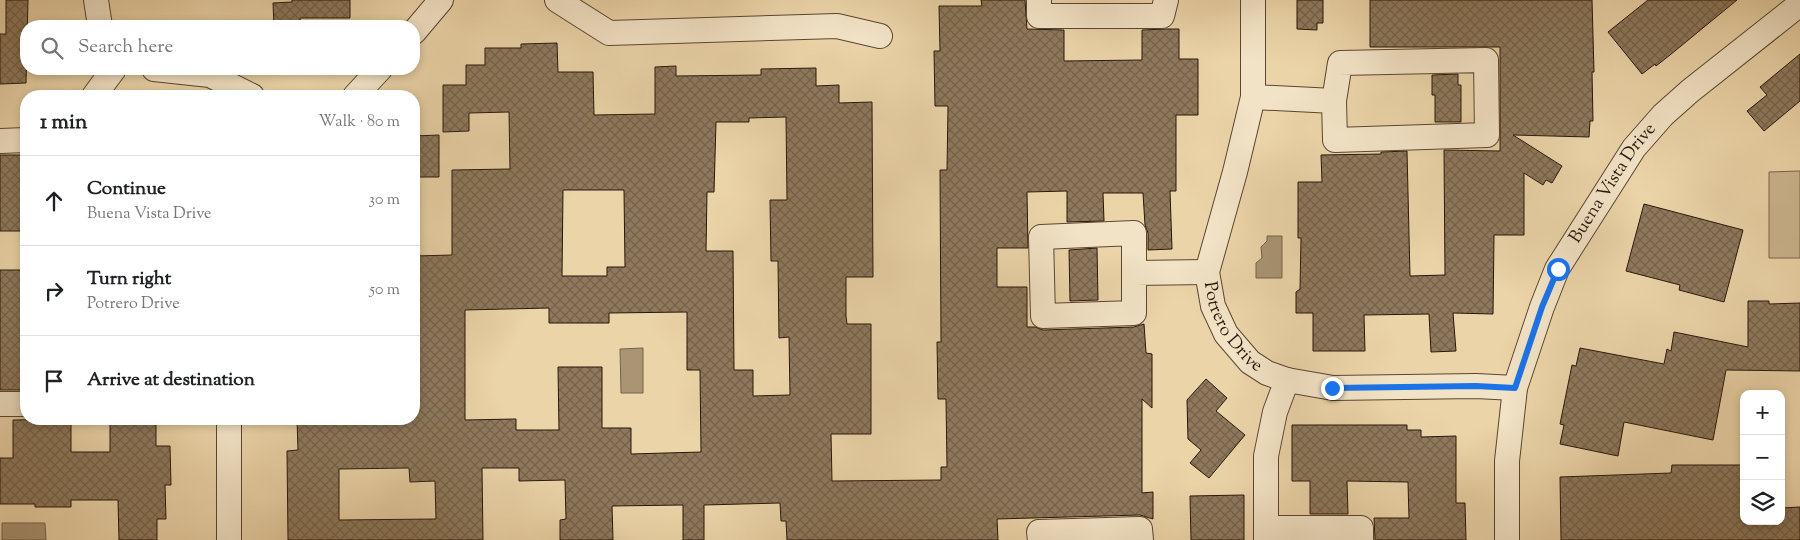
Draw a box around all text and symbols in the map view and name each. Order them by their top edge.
search box [20,20,420,75]
icon: search [38,34,66,62]
text: Search here [78,34,173,61]
text: 1 min [40,108,87,138]
text: Walk · 80 m [318,111,400,134]
street label: Buena Vista Drive [1563,118,1663,249]
text: Continue [87,176,166,203]
icon: ahead [40,187,68,215]
text: 30 m [369,189,400,212]
text: Buena Vista Drive [87,203,212,226]
route start [1547,258,1570,281]
text: Turn right [87,266,171,293]
icon: right [40,277,68,305]
text: 50 m [369,279,400,302]
street label: Potrero Drive [1196,279,1267,379]
text: Potrero Drive [87,293,180,316]
icon: arrive [40,367,68,395]
text: Arrive at destination [87,367,255,394]
route end [1321,377,1344,400]
map controls [1740,390,1785,525]
button: + [1740,390,1785,435]
button: − [1740,435,1785,480]
button: layers [1740,480,1785,525]

